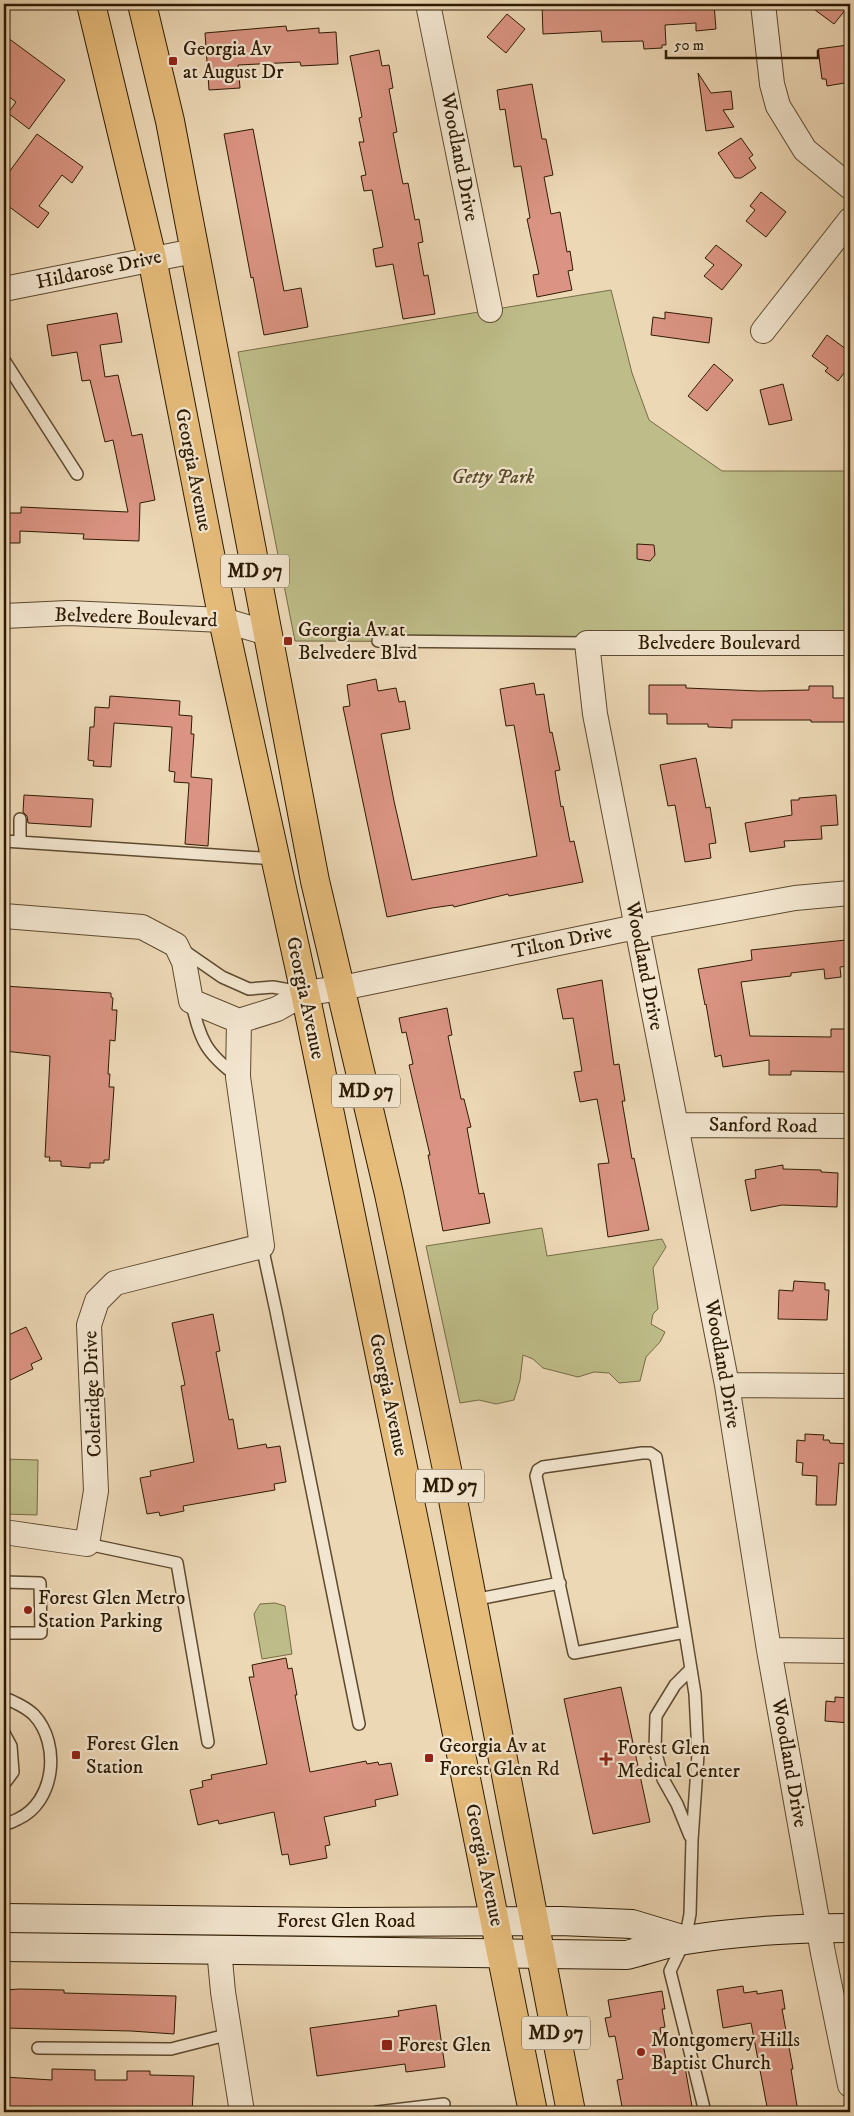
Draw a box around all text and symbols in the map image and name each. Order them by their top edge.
scale bar [666,28,819,60]
text: 50 m [674,36,704,55]
place label: Georgia Av at August Dr [183,37,284,85]
marker: Georgia Av at August Dr [167,55,179,67]
street label: Woodland Drive [434,90,484,223]
street label: Hildarose Drive [34,245,164,295]
street label: Georgia Avenue [169,406,217,534]
park label: Getty Park [452,465,535,490]
road number: MD 97 [221,554,289,588]
street label: Belvedere Boulevard [54,603,218,633]
place label: Georgia Av at Belvedere Blvd [298,618,417,666]
street label: Belvedere Boulevard [637,631,801,656]
marker: Georgia Av at Belvedere Blvd [282,635,294,647]
street label: Woodland Drive [619,899,669,1032]
street label: Tilton Drive [510,919,614,965]
street label: Georgia Avenue [280,934,330,1062]
road number: MD 97 [332,1074,400,1108]
street label: Sanford Road [709,1113,817,1139]
street label: Woodland Drive [698,1297,746,1430]
street label: Coleridge Drive [78,1330,108,1458]
street label: Georgia Avenue [363,1331,413,1459]
road number: MD 97 [416,1470,484,1502]
place label: Forest Glen Metro Station Parking [38,1586,185,1634]
marker: Forest Glen Metro Station Parking [22,1604,34,1616]
street label: Woodland Drive [765,1696,813,1829]
place label: Forest Glen Station [86,1732,180,1780]
place label: Georgia Av at Forest Glen Rd [439,1734,560,1782]
place label: Forest Glen Medical Center [617,1736,740,1784]
marker: Forest Glen Station [70,1749,82,1761]
marker: Georgia Av at Forest Glen Rd [423,1752,435,1764]
marker: Forest Glen Medical Center [599,1752,613,1766]
street label: Georgia Avenue [459,1801,509,1929]
street label: Forest Glen Road [277,1909,415,1934]
road number: MD 97 [522,2016,590,2050]
place label: Montgomery Hills Baptist Church [651,2028,800,2076]
place label: Forest Glen [398,2033,492,2058]
marker: Forest Glen [380,2038,394,2052]
marker: Montgomery Hills Baptist Church [635,2046,647,2058]

